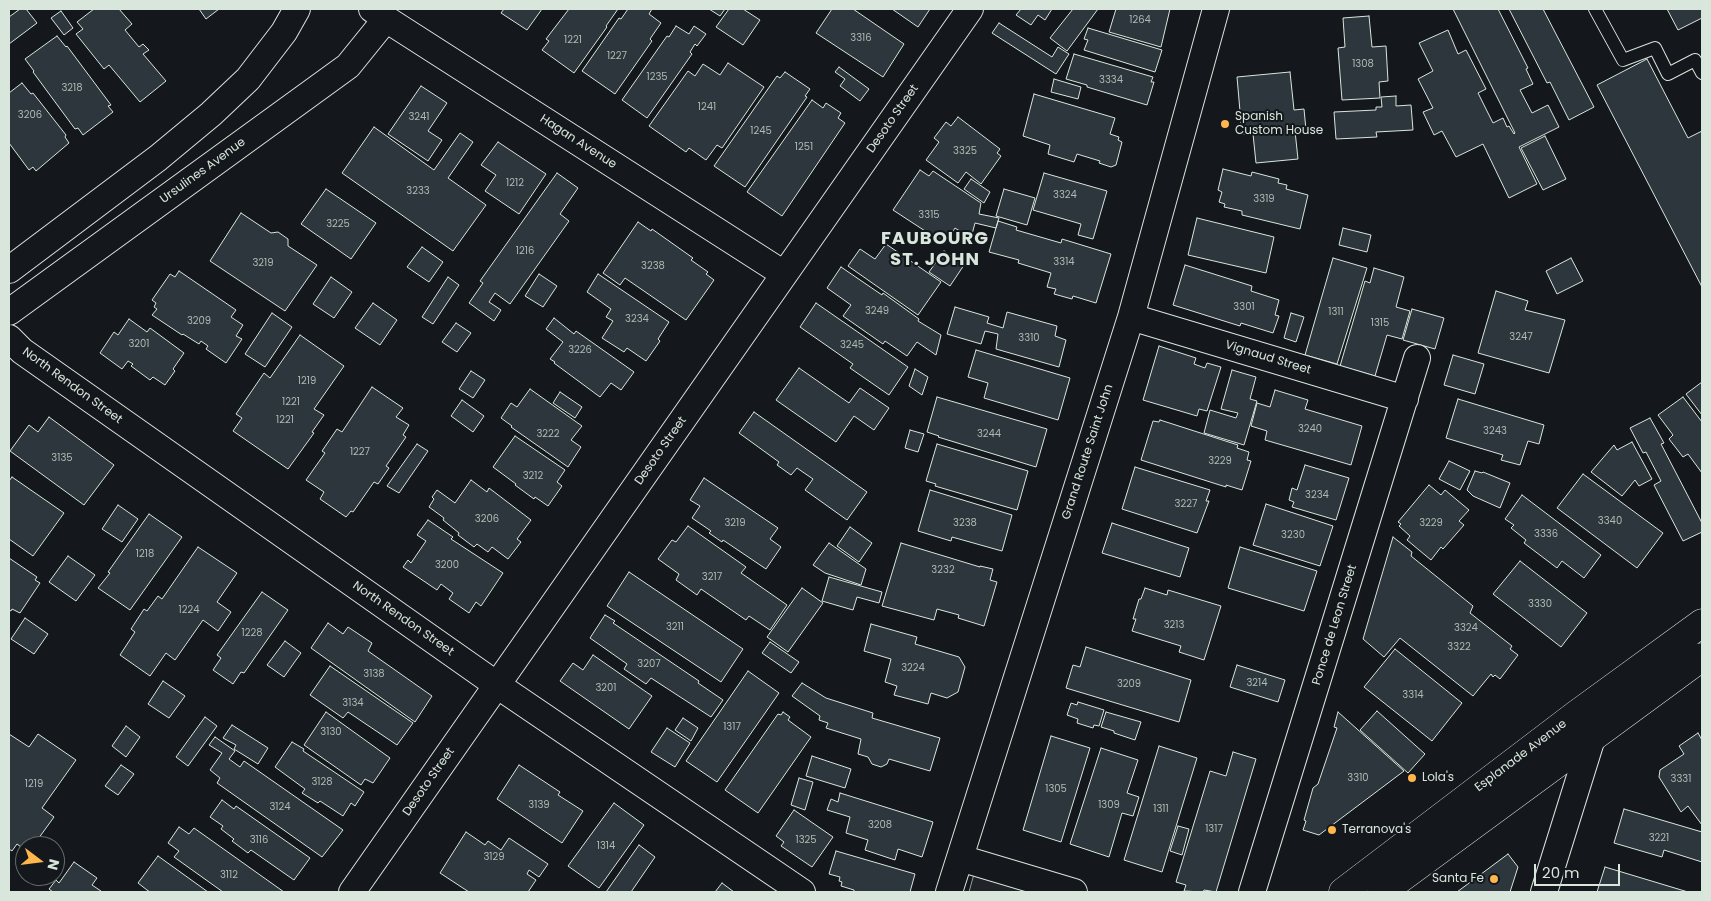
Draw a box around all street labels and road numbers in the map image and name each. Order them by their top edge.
street label: Desoto Street [864,82,922,156]
street label: Hagan Avenue [537,112,619,172]
street label: Ursulines Avenue [157,135,249,207]
street label: Vignaud Street [1223,338,1313,378]
street label: North Rendon Street [19,345,125,427]
street label: Grand Route Saint John [1059,383,1117,521]
street label: Desoto Street [632,414,690,488]
street label: Ponce de Leon Street [1310,563,1360,687]
street label: North Rendon Street [350,579,456,659]
street label: Esplanade Avenue [1472,717,1570,795]
street label: Desoto Street [400,745,458,819]

